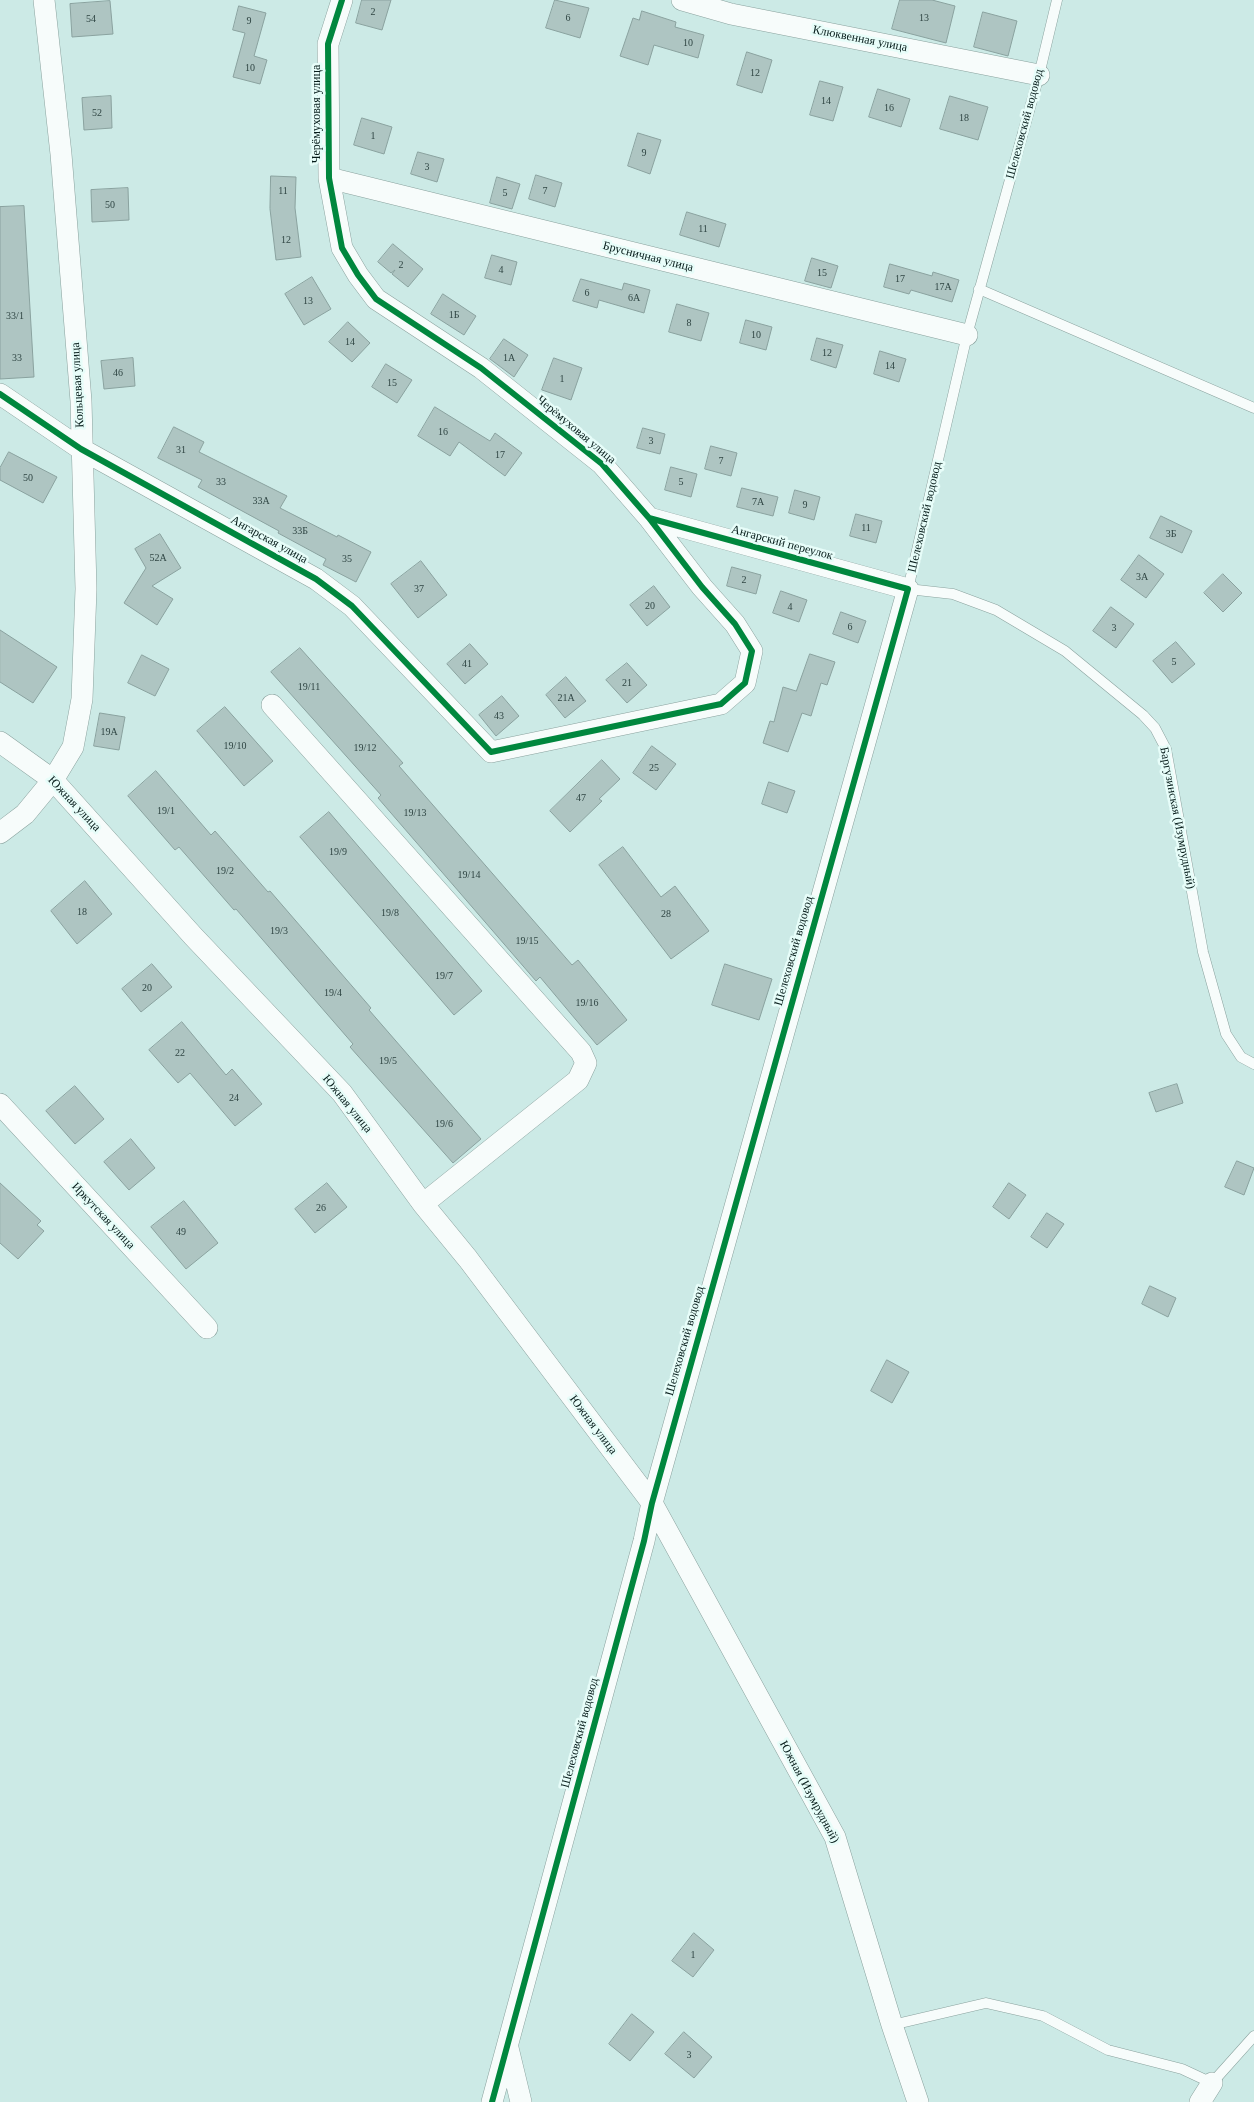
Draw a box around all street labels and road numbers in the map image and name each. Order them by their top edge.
street label: Клюквенная улица [811,23,909,55]
street label: Черёмуховая улица [310,65,324,163]
street label: Шелеховский водовод [1003,67,1047,181]
street label: Брусничная улица [601,239,695,275]
street label: Кольцевая улица [69,342,87,428]
street label: Черёмуховая улица [534,393,618,467]
street label: Шелеховский водовод [905,460,945,574]
street label: Ангарская улица [228,513,310,567]
street label: Ангарский переулок [730,523,834,563]
street label: Баргузинская (Изумрудный) [1156,746,1198,890]
street label: Южная улица [45,773,103,835]
street label: Шелеховский водовод [771,895,817,1007]
street label: Южная улица [319,1072,375,1136]
street label: Иркутская улица [68,1180,138,1252]
street label: Шелеховский водовод [662,1285,708,1397]
street label: Южная улица [566,1392,620,1458]
street label: Шелеховский водовод [558,1676,602,1790]
street label: Южная (Изумрудный) [776,1738,842,1846]

